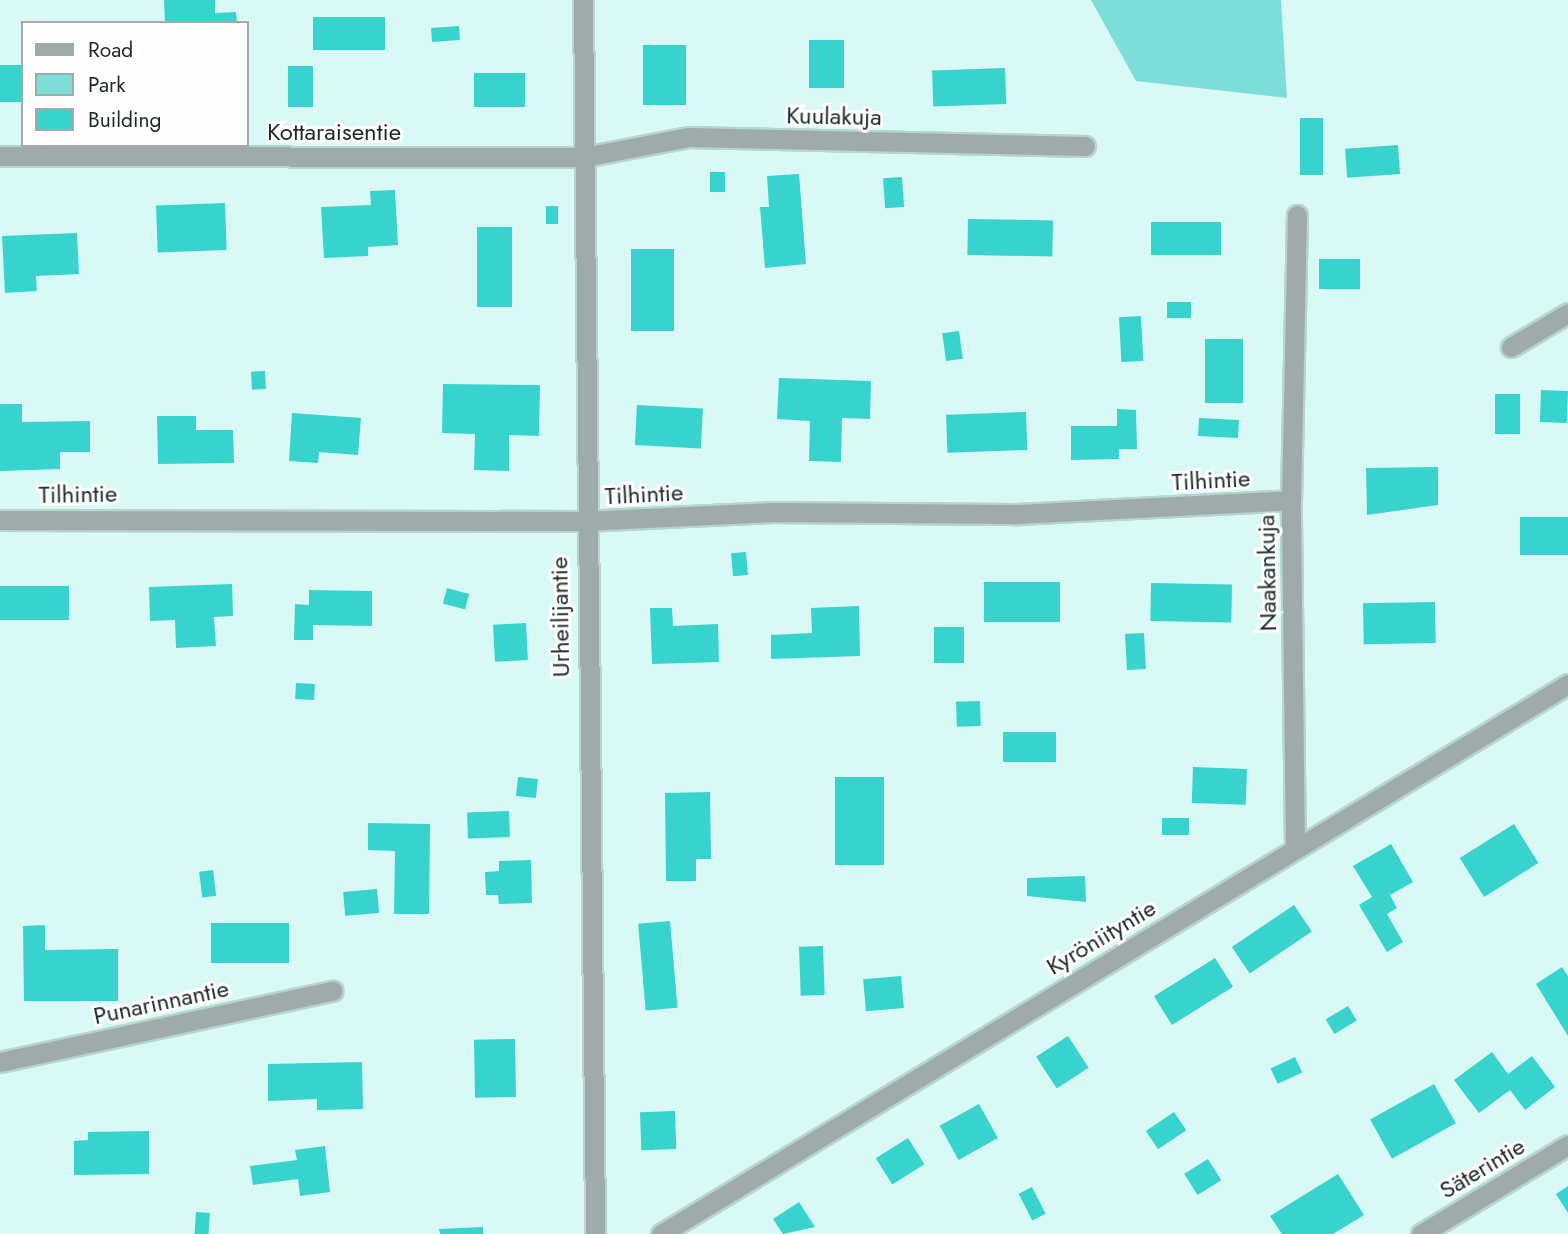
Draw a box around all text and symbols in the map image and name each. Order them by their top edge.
legend [21,21,248,147]
text: Road [88,35,133,65]
text: Park [88,70,125,100]
street label: Kuulakuja [786,101,882,131]
text: Building [88,105,161,135]
street label: Kottaraisentie [267,118,401,146]
street label: Tilhintie [1171,464,1251,496]
street label: Tilhintie [604,478,684,510]
street label: Tilhintie [38,479,118,509]
street label: Naakankuja [1252,514,1282,632]
street label: Urheilijantie [545,556,575,678]
street label: Kyröniityntie [1041,893,1161,981]
street label: Punarinnantie [91,974,231,1030]
street label: Säterintie [1434,1131,1530,1205]

